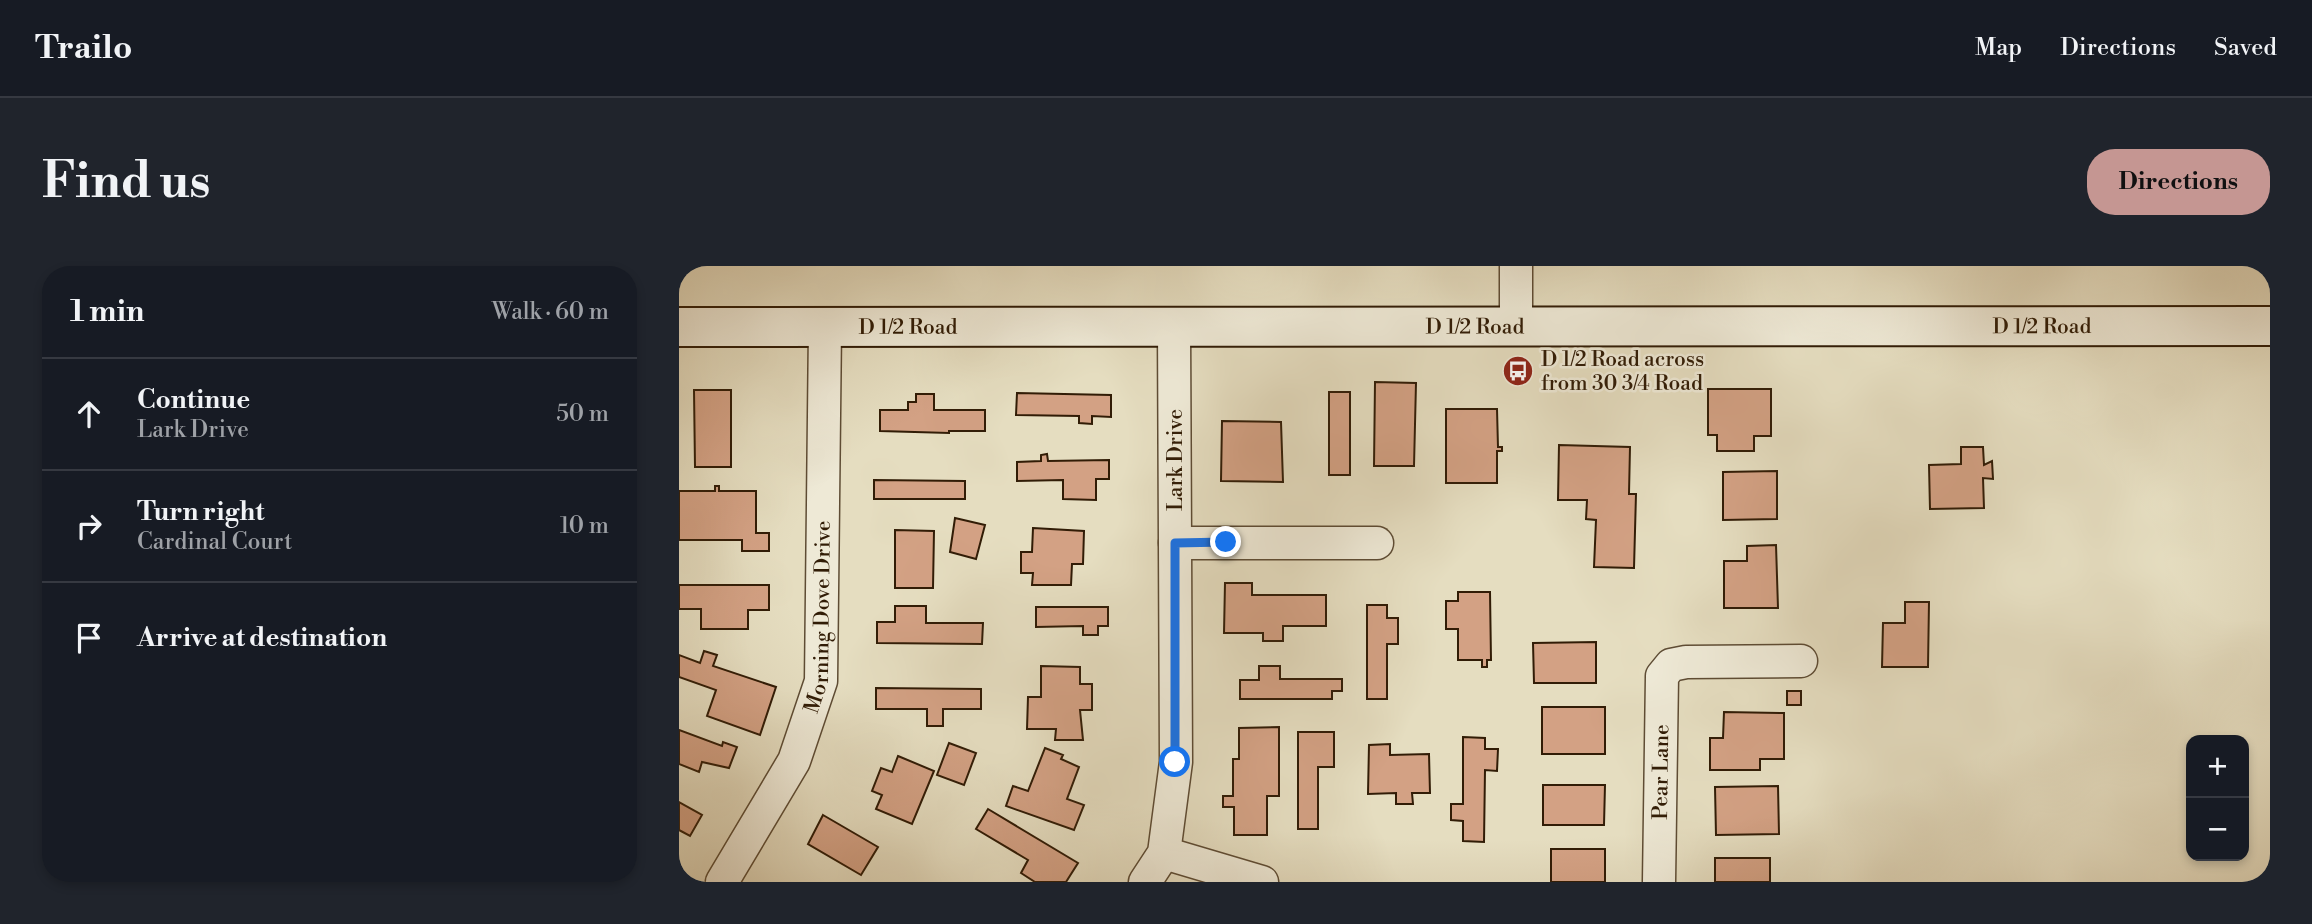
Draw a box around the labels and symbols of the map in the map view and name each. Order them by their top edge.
street label: D 1/2 Road [1426,314,1524,341]
street label: D 1/2 Road [1993,314,2091,340]
street label: D 1/2 Road [859,315,957,341]
place label: D 1/2 Road across from 30 3/4 Road [1541,347,1704,397]
bus stop icon: D 1/2 Road across from 30 3/4 Road [1501,354,1535,388]
street label: Lark Drive [1163,409,1189,511]
street label: Morning Dove Drive [799,520,837,717]
route end [1210,526,1241,557]
street label: Pear Lane [1648,724,1675,820]
route start [1159,746,1190,777]

